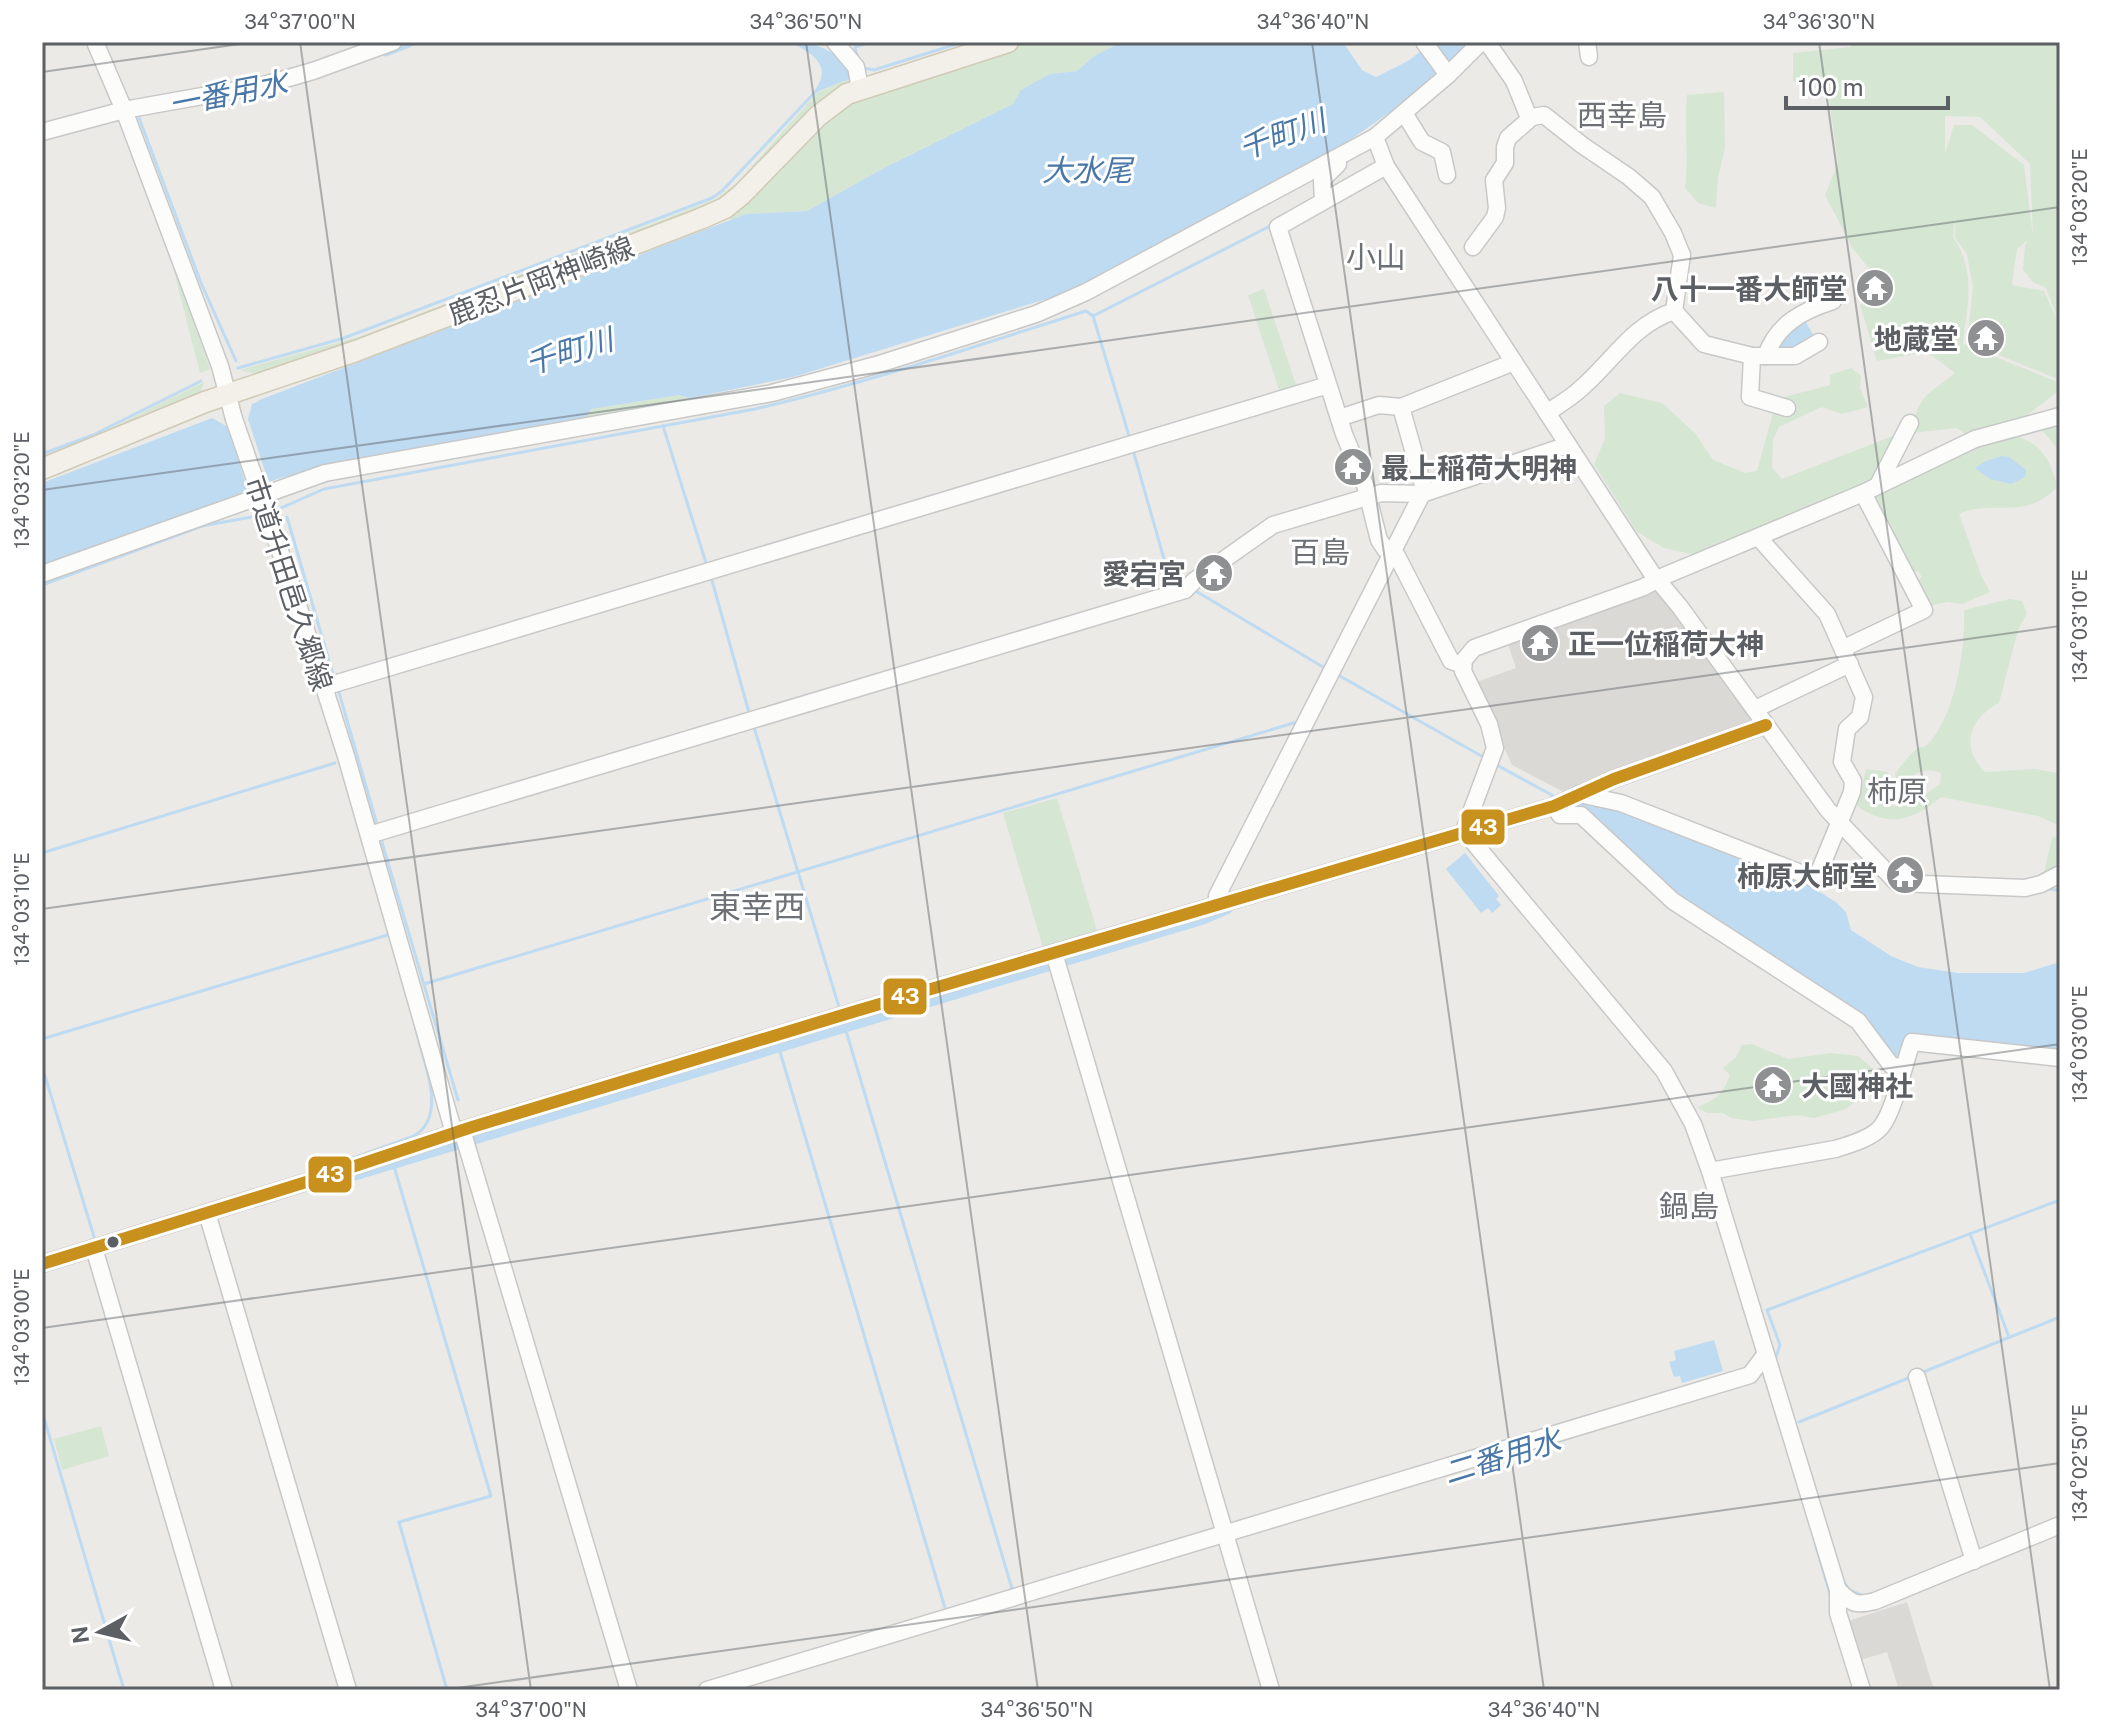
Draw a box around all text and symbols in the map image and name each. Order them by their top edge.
text: 34°37'00"N [244,10,356,34]
text: 34°36'50"N [750,10,862,34]
text: 34°36'40"N [1257,10,1369,34]
text: 34°36'30"N [1763,10,1875,34]
scale bar [1786,60,1948,110]
water label: 一番用水 [166,63,293,122]
text: 100 m [1798,73,1864,101]
district label: 西幸島 [1577,97,1667,133]
water label: 千町川 [1234,101,1333,166]
text: 134°03'20"E [2068,148,2092,266]
water label: 大水尾 [1042,152,1135,188]
street label: 鹿忍片岡神崎線 [444,229,638,331]
district label: 小山 [1346,239,1406,275]
temple icon: 八十一番大師堂 [1854,267,1896,309]
place label: 八十一番大師堂 [1651,272,1847,305]
temple icon: 地蔵堂 [1965,317,2007,359]
water label: 千町川 [521,320,620,381]
place label: 地蔵堂 [1874,322,1958,355]
text: 134°03'20"E [10,431,34,549]
temple icon: 最上稲荷大明神 [1332,446,1374,488]
place label: 最上稲荷大明神 [1381,451,1577,484]
street label: 市道升田邑久郷線 [239,471,339,695]
district label: 百島 [1290,534,1350,570]
temple icon: 愛宕宮 [1193,552,1235,594]
place label: 愛宕宮 [1102,557,1186,590]
text: 134°03'10"E [2068,569,2092,683]
temple icon: 正一位稲荷大神 [1519,622,1561,664]
place label: 正一位稲荷大神 [1568,627,1764,660]
district label: 柿原 [1867,773,1927,809]
line badge: 43 [1460,808,1506,846]
text: 43 [1468,814,1498,840]
text: 134°03'10"E [10,852,34,966]
temple icon: 柿原大師堂 [1884,854,1926,896]
place label: 柿原大師堂 [1737,859,1877,892]
district label: 東幸西 [709,888,805,925]
line badge: 43 [882,977,928,1016]
text: 43 [890,983,920,1009]
text: 134°03'00"E [2068,985,2092,1103]
temple icon: 大國神社 [1752,1064,1794,1106]
place label: 大國神社 [1801,1069,1913,1102]
line badge: 43 [307,1155,353,1194]
text: 43 [315,1161,345,1187]
district label: 鍋島 [1659,1188,1719,1224]
unlabelled marker [105,1234,121,1250]
text: 134°03'00"E [10,1268,34,1386]
text: 134°02'50"E [2068,1404,2092,1522]
water label: 二番用水 [1439,1420,1568,1491]
north arrow [60,1592,140,1672]
text: N [66,1624,94,1645]
text: 34°37'00"N [475,1698,587,1722]
text: 34°36'50"N [981,1698,1093,1722]
text: 34°36'40"N [1488,1698,1600,1722]

